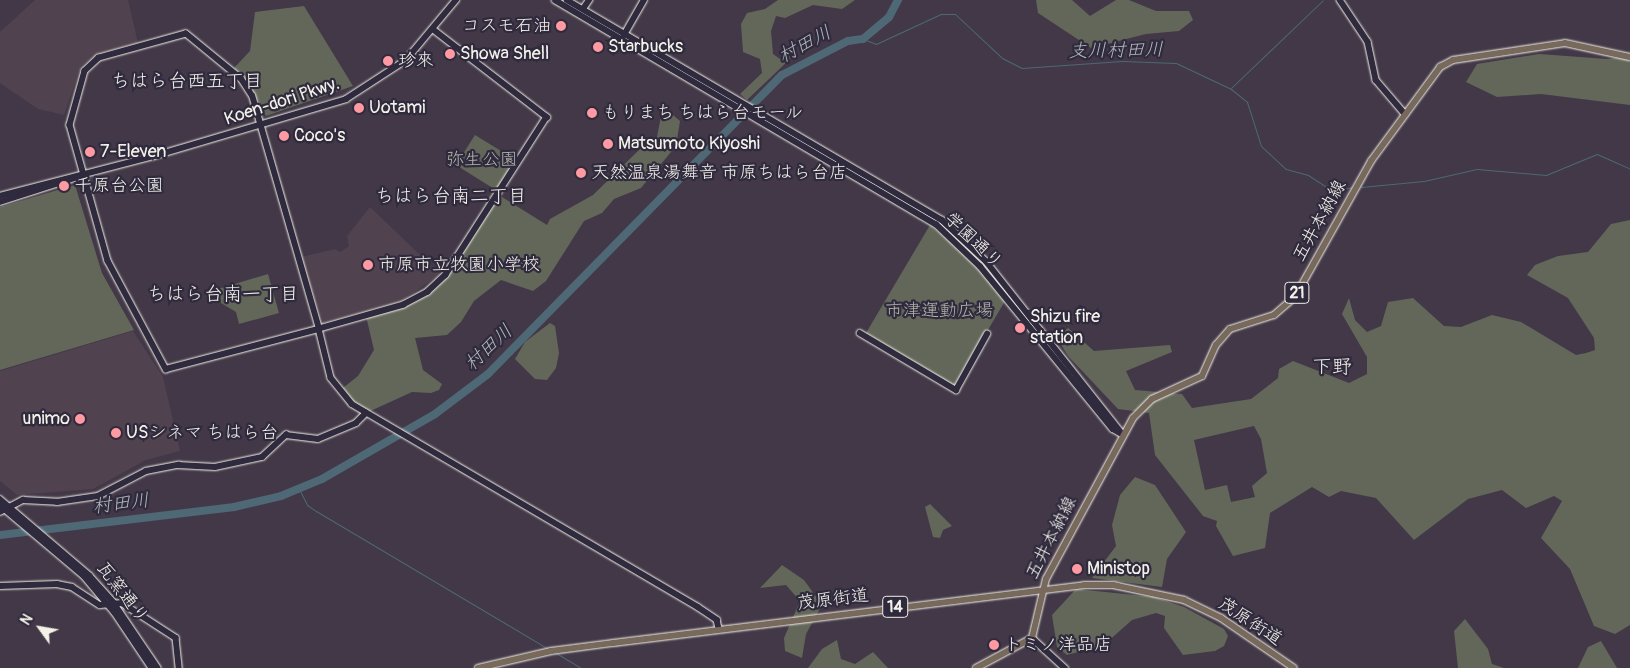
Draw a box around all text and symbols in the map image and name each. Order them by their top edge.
place label: コスモ石油 [461,15,551,37]
marker: コスモ石油 [555,20,567,32]
water label: 村田川 [774,22,836,68]
place label: Starbucks [608,36,683,58]
water label: 支川村田川 [1068,39,1164,63]
marker: Starbucks [592,41,604,53]
place label: Showa Shell [460,43,549,65]
marker: Showa Shell [444,48,456,60]
place label: 珍來 [398,50,434,72]
marker: 珍來 [382,55,394,67]
district label: ちはら台西五丁目 [111,71,263,93]
street label: Koen-dori Pkwy. [222,73,342,131]
place label: Uotami [369,97,425,119]
marker: Uotami [353,102,365,114]
place label: もりまち ちはら台モール [602,102,804,124]
marker: もりまち ちはら台モール [586,107,598,119]
place label: Coco's [294,125,345,147]
marker: Coco's [278,130,290,142]
place label: Matsumoto Kiyoshi [618,133,760,155]
marker: Matsumoto Kiyoshi [602,138,614,150]
place label: 7-Eleven [100,141,167,163]
marker: 7-Eleven [84,146,96,158]
park label: 弥生公園 [446,149,518,171]
place label: 天然温泉湯舞音 市原ちはら台店 [591,162,847,184]
marker: 天然温泉湯舞音 市原ちはら台店 [575,167,587,179]
place label: 千原台公園 [74,175,164,197]
street label: 五井本納線 [1289,176,1351,266]
marker: 千原台公園 [58,180,70,192]
district label: ちはら台南二丁目 [375,186,527,208]
street label: 学園通り [940,208,1006,274]
place label: 市原市立牧園小学校 [378,254,540,276]
marker: 市原市立牧園小学校 [362,259,374,271]
road number: 21 [1283,280,1311,306]
district label: ちはら台南一丁目 [147,284,299,306]
park label: 市津運動広場 [885,300,993,322]
place label: Shizu fire station [1030,307,1100,350]
water label: 村田川 [460,320,518,376]
marker: Shizu fire station [1014,322,1026,334]
district label: 下野 [1312,354,1352,378]
place label: unimo [22,408,70,430]
marker: unimo [74,413,86,425]
place label: USシネマ ちはら台 [126,422,278,444]
marker: USシネマ ちはら台 [110,427,122,439]
water label: 村田川 [91,489,151,519]
street label: 五井本納線 [1022,493,1082,583]
street label: 瓦窯通り [91,558,153,628]
place label: Ministop [1087,558,1150,580]
marker: Ministop [1071,563,1083,575]
street label: 茂原街道 [796,585,870,615]
street label: 茂原街道 [1214,593,1286,651]
road number: 14 [881,594,909,620]
north arrow [15,603,65,653]
text: N [17,611,37,628]
place label: トミノ洋品店 [1004,634,1112,656]
marker: トミノ洋品店 [988,639,1000,651]

